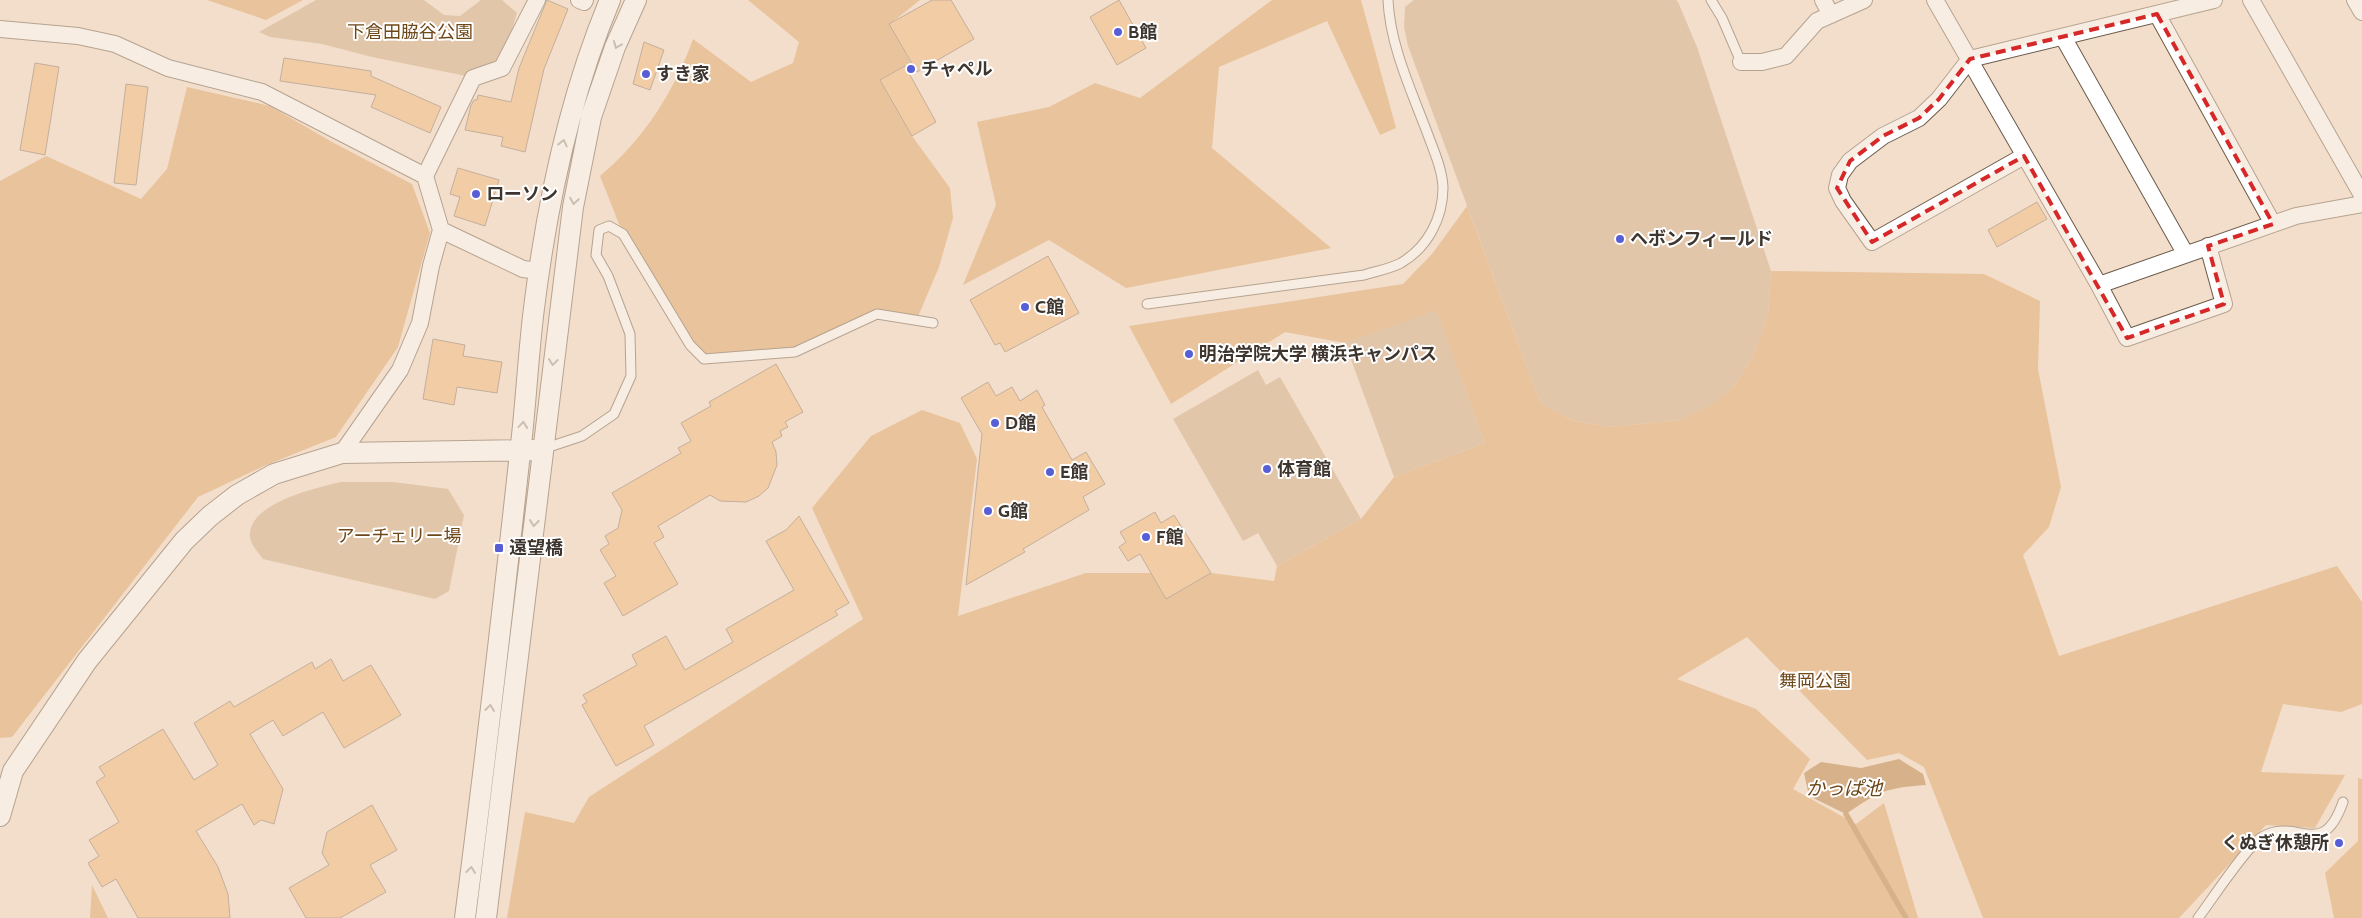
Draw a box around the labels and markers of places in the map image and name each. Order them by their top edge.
place label: B館 [1128,21,1157,43]
marker: B館 [1112,26,1124,38]
place label: チャペル [921,58,993,80]
place label: すき家 [656,63,710,85]
marker: チャペル [905,63,917,75]
marker: すき家 [640,68,652,80]
place label: ローソン [486,183,558,205]
marker: ローソン [470,188,482,200]
place label: ヘボンフィールド [1630,228,1773,250]
marker: ヘボンフィールド [1614,233,1626,245]
place label: C館 [1035,296,1064,318]
marker: C館 [1019,301,1031,313]
place label: 明治学院大学 横浜キャンパス [1199,343,1437,365]
marker: 明治学院大学 横浜キャンパス [1183,348,1195,360]
place label: D館 [1005,412,1036,434]
marker: D館 [989,417,1001,429]
place label: 体育館 [1277,458,1331,480]
place label: E館 [1060,461,1088,483]
marker: 体育館 [1261,463,1273,475]
marker: E館 [1044,466,1056,478]
place label: G館 [998,500,1028,522]
marker: G館 [982,505,994,517]
place label: F館 [1156,526,1183,548]
marker: F館 [1140,531,1152,543]
place label: 遠望橋 [509,537,563,559]
marker: 遠望橋 [493,542,505,554]
place label: くぬぎ休憩所 [2221,832,2329,854]
marker: くぬぎ休憩所 [2333,837,2345,849]

